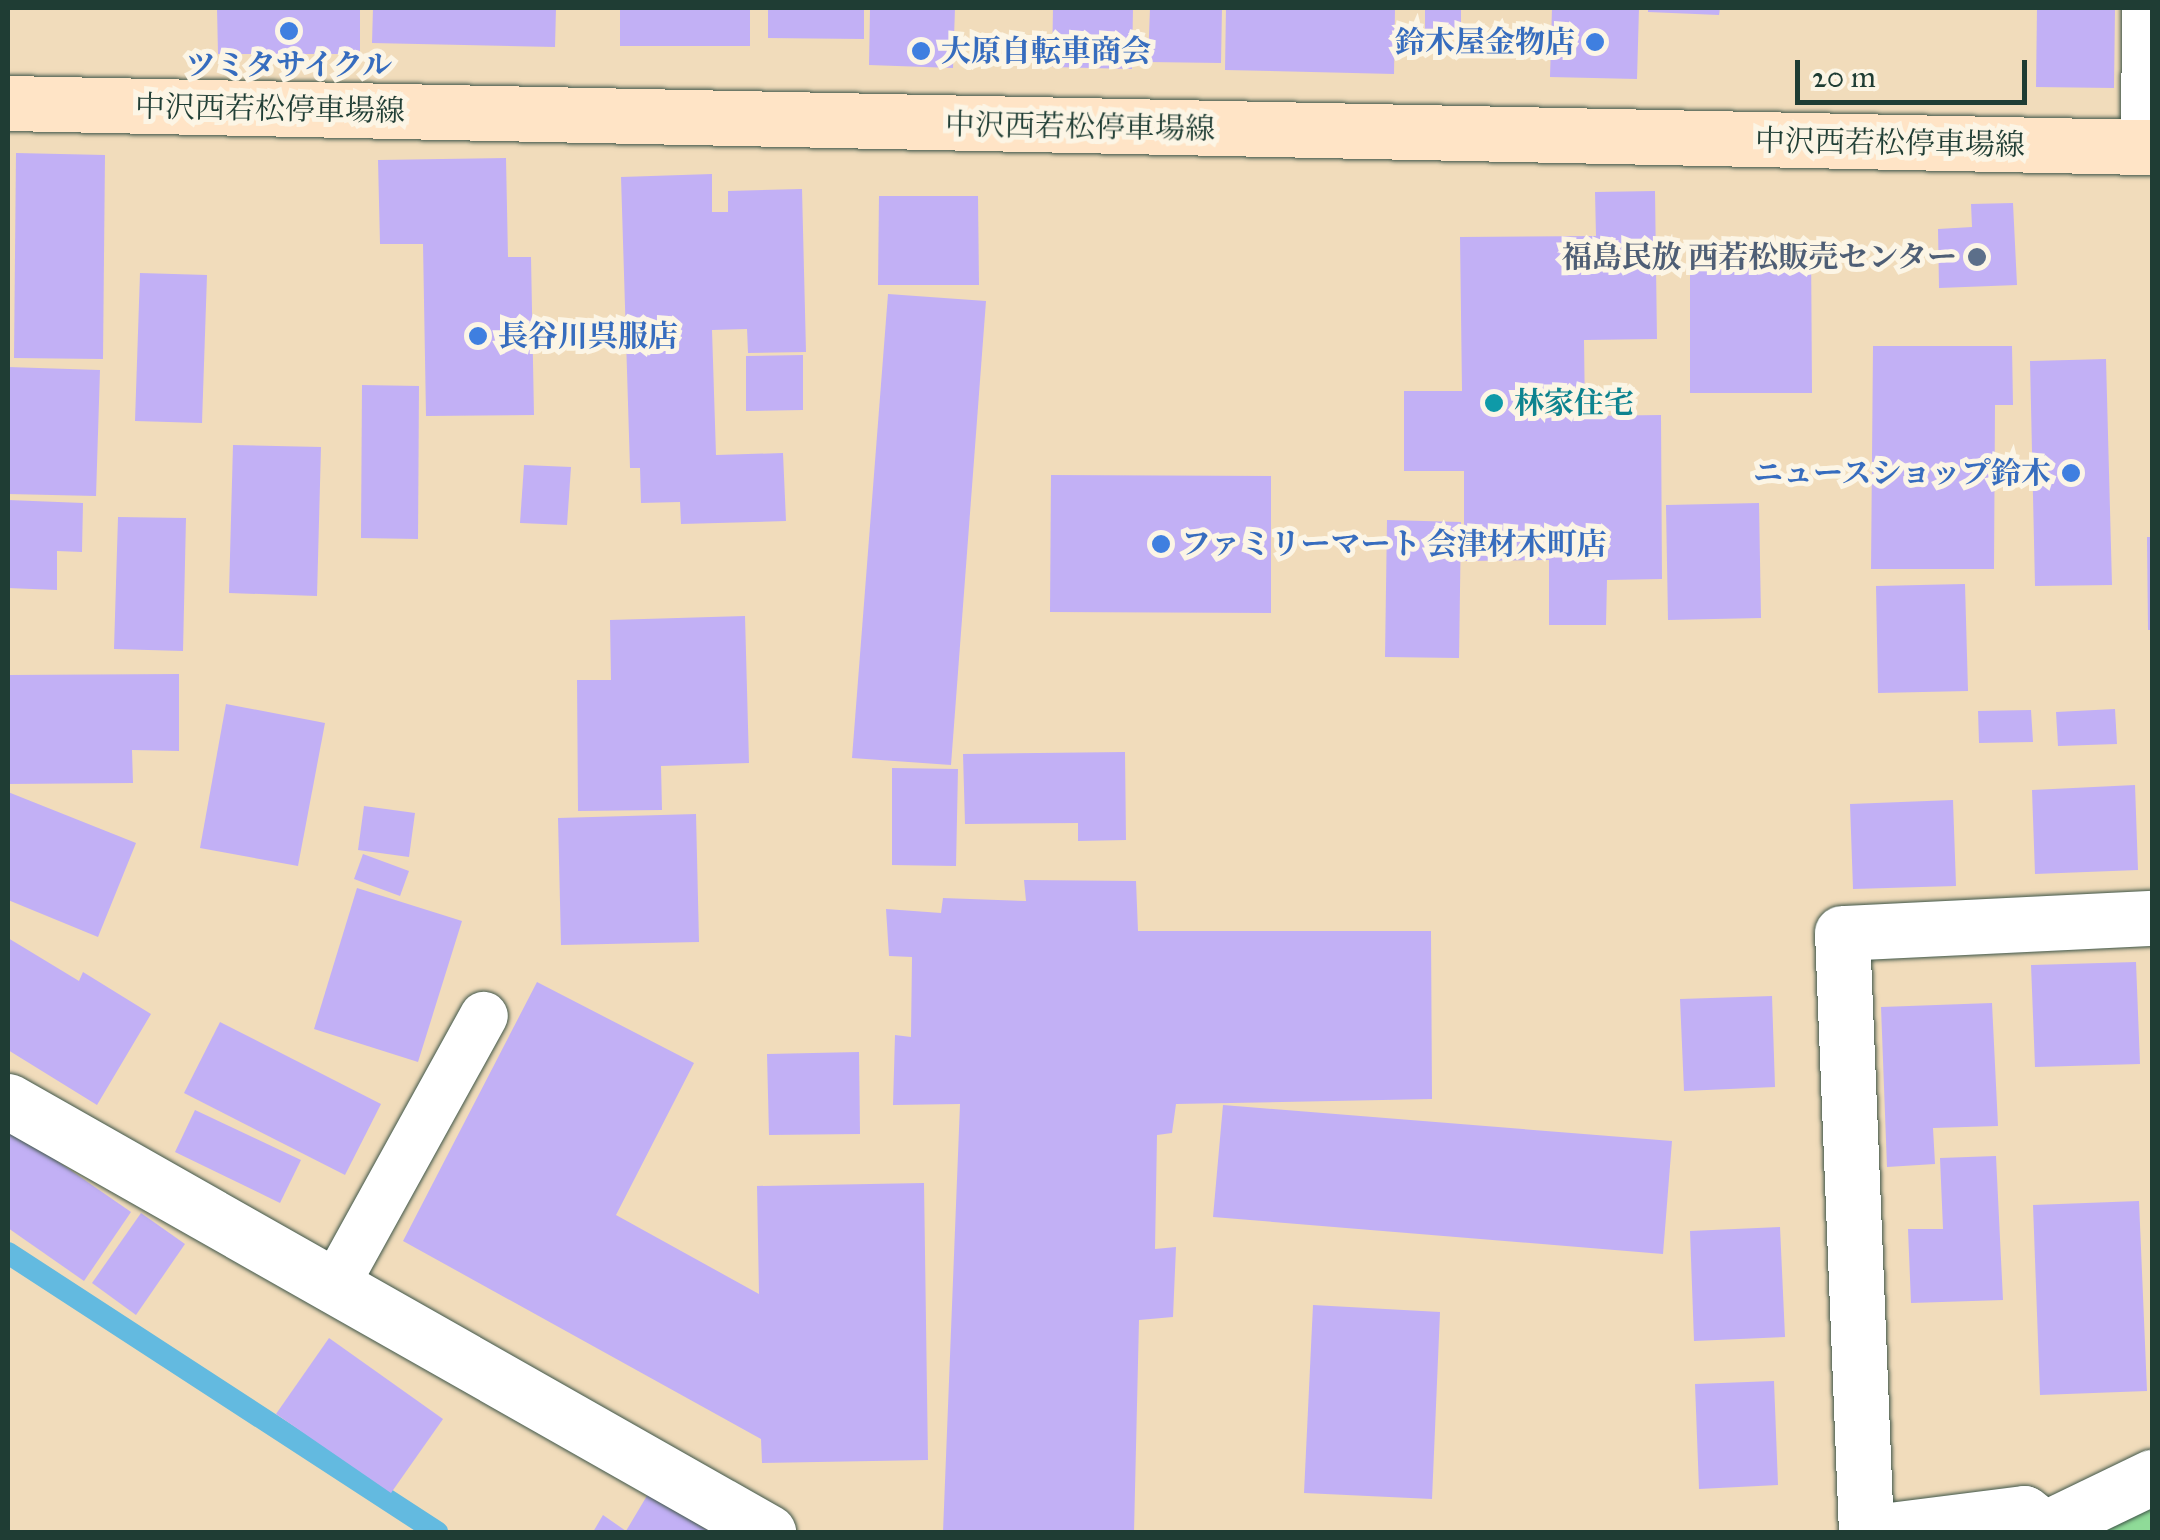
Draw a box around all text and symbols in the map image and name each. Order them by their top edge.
marker: ツミタサイクル [278,20,300,42]
place label: 鈴木屋金物店 [1395,24,1575,60]
marker: 鈴木屋金物店 [1584,31,1606,53]
place label: 大原自転車商会 [941,33,1151,69]
marker: 大原自転車商会 [910,40,932,62]
scale bar [1800,40,2032,102]
place label: ツミタサイクル [184,47,394,83]
text: 20 m [1812,59,1876,95]
street label: 中沢西若松停車場線 [135,89,405,129]
street label: 中沢西若松停車場線 [945,107,1215,147]
street label: 中沢西若松停車場線 [1755,123,2025,163]
place label: 福島民放 西若松販売センター [1561,239,1957,275]
marker: 福島民放 西若松販売センター [1966,246,1988,268]
place label: 長谷川呉服店 [498,318,678,354]
marker: 長谷川呉服店 [467,325,489,347]
place label: 林家住宅 [1514,385,1634,421]
marker: 林家住宅 [1483,392,1505,414]
place label: ニュースショップ鈴木 [1751,455,2051,491]
marker: ニュースショップ鈴木 [2060,462,2082,484]
place label: ファミリーマート 会津材木町店 [1181,526,1607,562]
marker: ファミリーマート 会津材木町店 [1150,533,1172,555]

